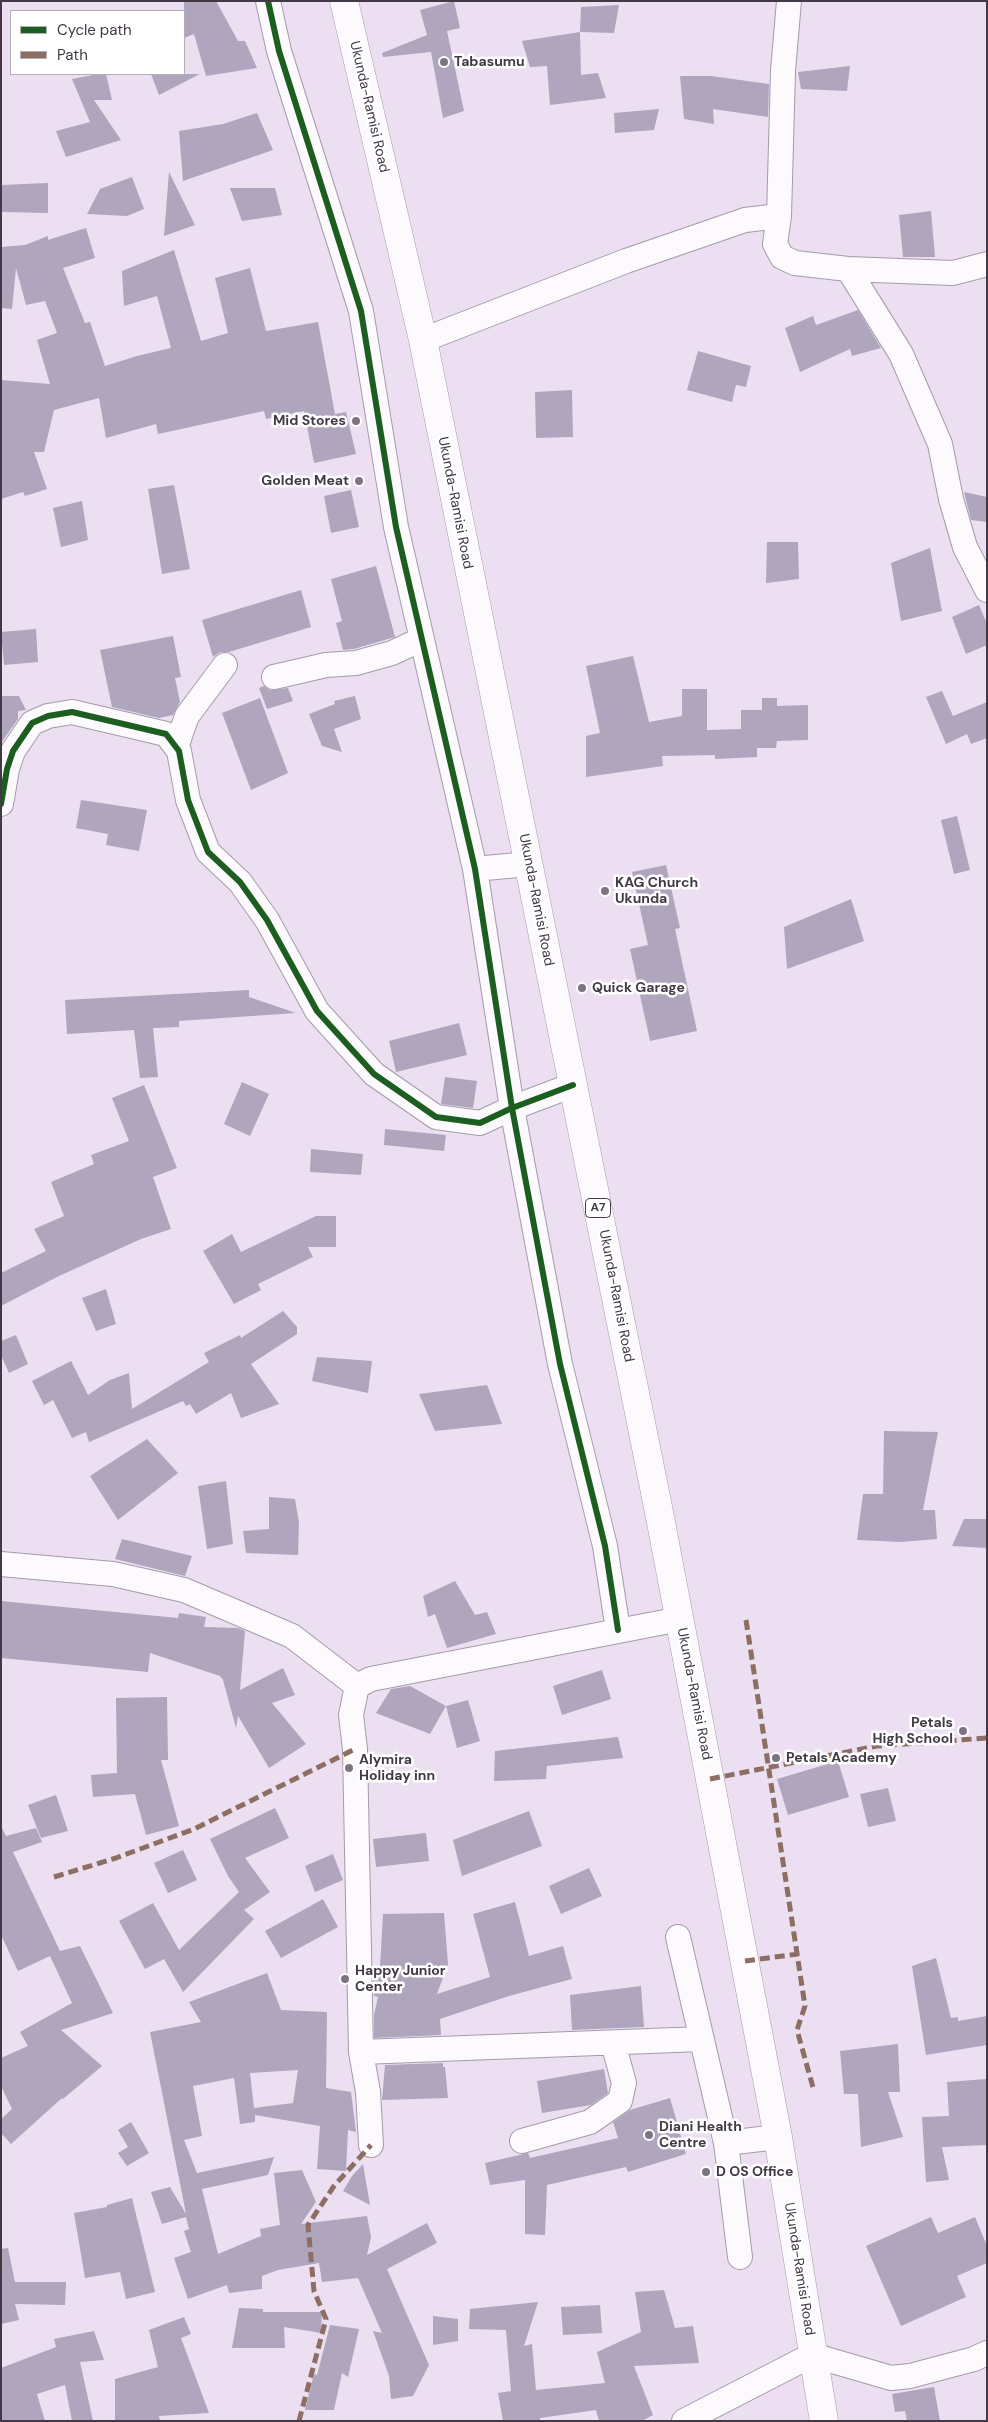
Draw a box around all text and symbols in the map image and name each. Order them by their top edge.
legend [10,10,185,75]
text: Cycle path [57,20,132,40]
street label: Ukunda-Ramisi Road [346,40,392,174]
text: Path [57,45,88,65]
place label: Tabasumu [454,54,525,70]
marker: Tabasumu [438,56,450,68]
place label: Mid Stores [273,413,346,429]
marker: Mid Stores [350,415,362,427]
street label: Ukunda-Ramisi Road [434,435,476,571]
place label: Golden Meat [261,473,349,489]
marker: Golden Meat [353,475,365,487]
street label: Ukunda-Ramisi Road [515,832,557,968]
place label: KAG Church Ukunda [615,875,698,908]
marker: KAG Church Ukunda [599,885,611,897]
place label: Quick Garage [592,980,685,996]
marker: Quick Garage [576,982,588,994]
road number: A7 [586,1198,610,1218]
street label: Ukunda-Ramisi Road [595,1228,637,1364]
street label: Ukunda-Ramisi Road [673,1626,715,1762]
place label: Petals High School [872,1715,953,1748]
marker: Petals High School [957,1725,969,1737]
place label: Petals Academy [786,1750,897,1766]
place label: Alymira Holiday inn [359,1752,435,1784]
marker: Petals Academy [770,1752,782,1764]
marker: Alymira Holiday inn [343,1762,355,1774]
place label: Happy Junior Center [355,1963,446,1995]
marker: Happy Junior Center [339,1973,351,1985]
place label: Diani Health Centre [659,2119,742,2152]
marker: Diani Health Centre [643,2129,655,2141]
place label: D OS Office [716,2164,794,2180]
marker: D OS Office [700,2166,712,2178]
street label: Ukunda-Ramisi Road [780,2201,818,2337]

